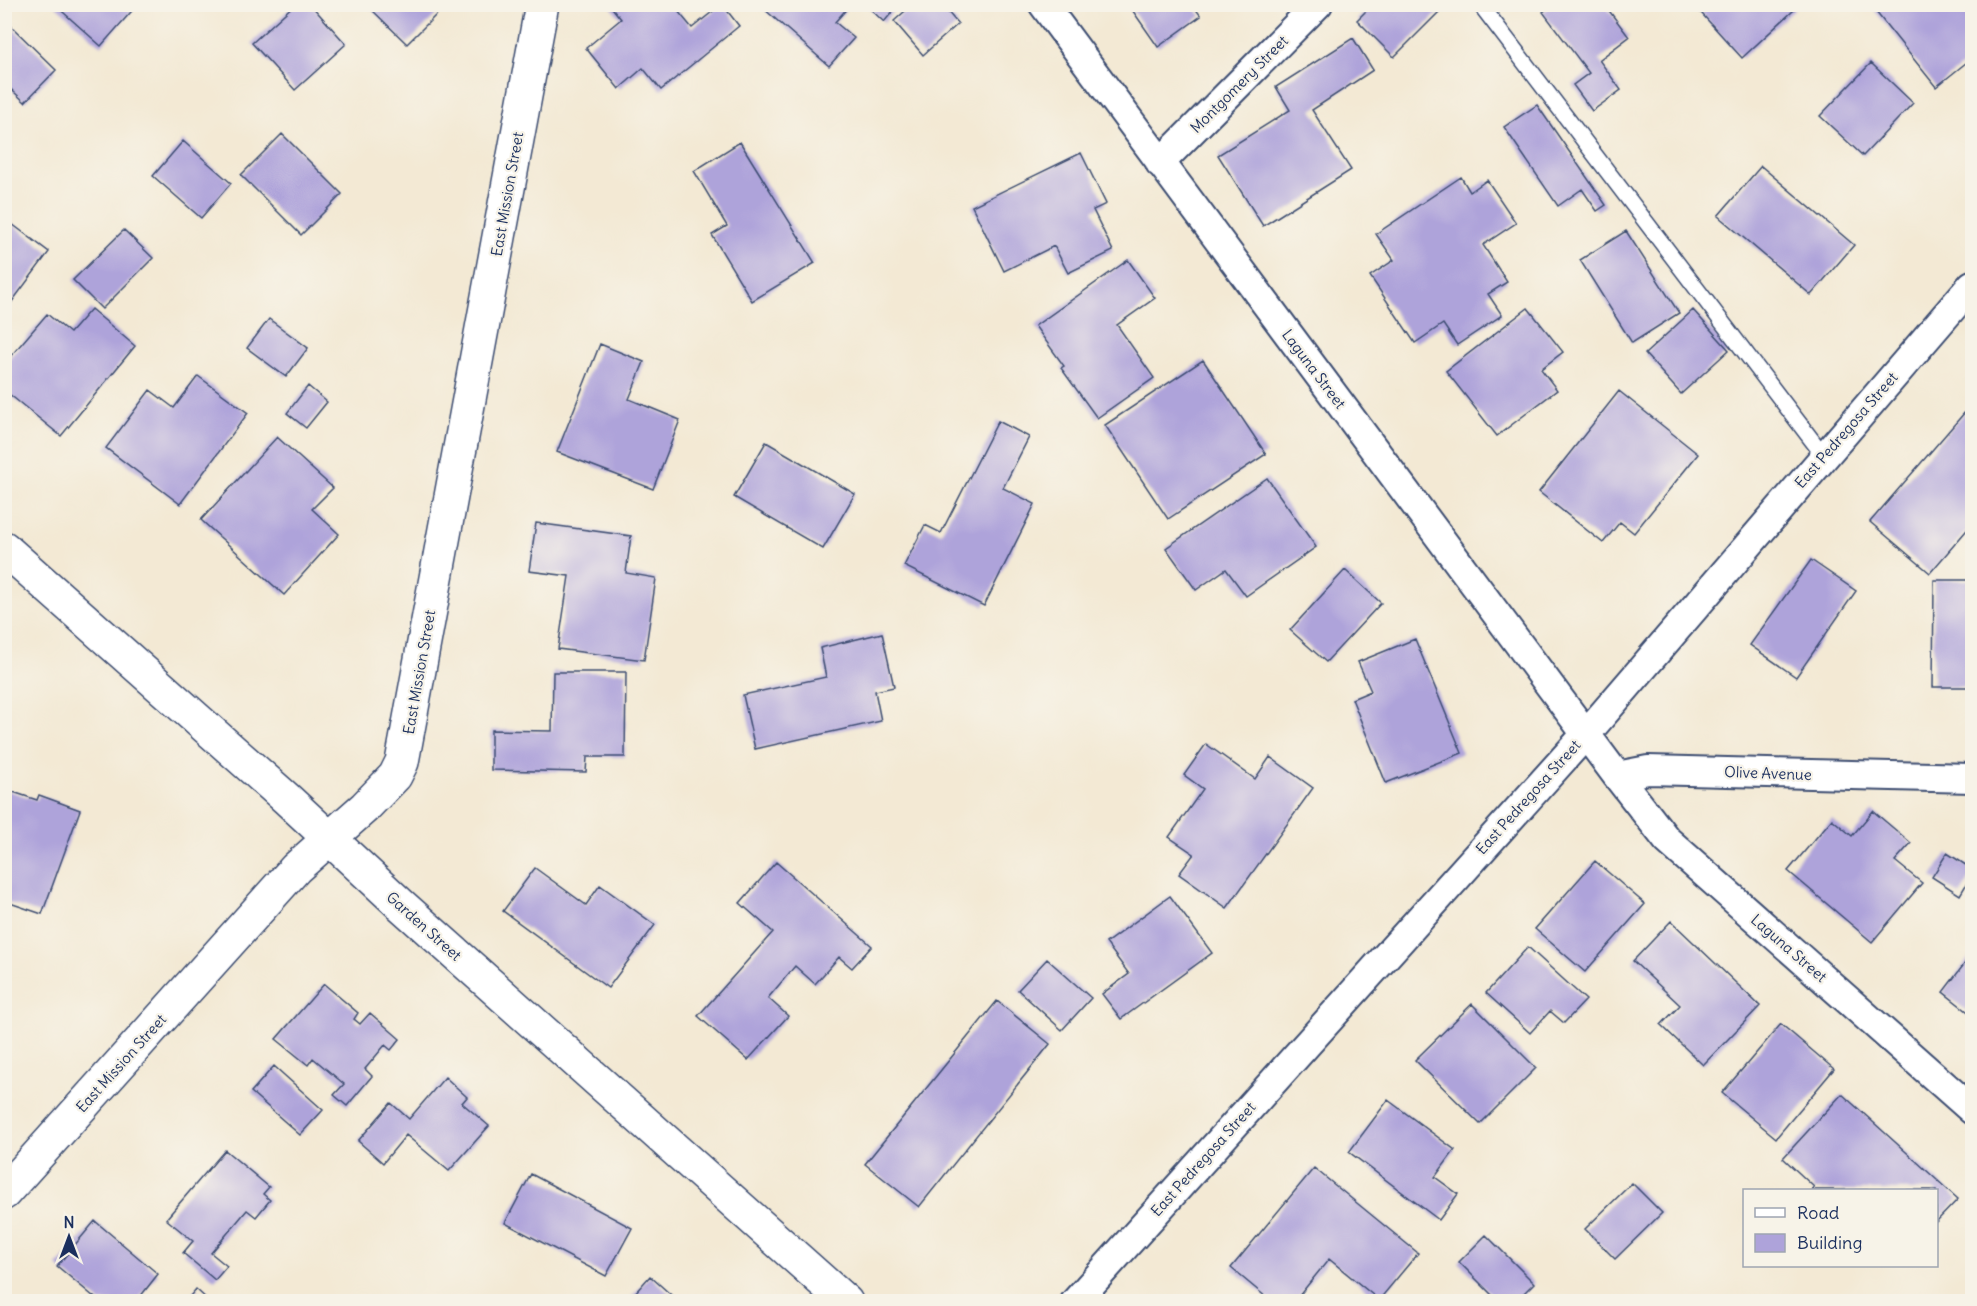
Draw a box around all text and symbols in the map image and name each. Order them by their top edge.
street label: Montgomery Street [1186,31,1292,137]
street label: East Mission Street [487,130,527,258]
street label: Laguna Street [1278,326,1350,412]
street label: East Pedregosa Street [1790,368,1902,492]
street label: East Mission Street [399,608,439,736]
street label: East Pedregosa Street [1472,736,1584,858]
street label: Olive Avenue [1724,762,1812,784]
street label: Garden Street [383,887,465,965]
street label: Laguna Street [1747,910,1831,986]
street label: East Mission Street [72,1010,170,1116]
street label: East Pedregosa Street [1147,1098,1259,1220]
legend [1743,1189,1938,1267]
text: Road [1797,1201,1840,1224]
north arrow [39,1207,99,1267]
text: N [63,1212,75,1232]
text: Building [1797,1231,1862,1254]

